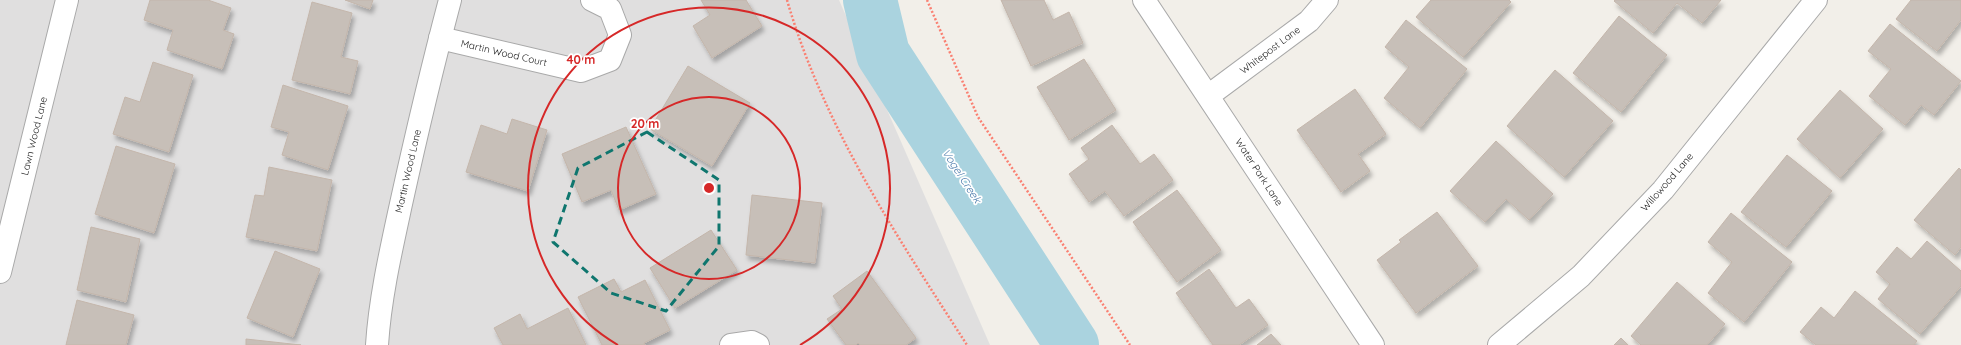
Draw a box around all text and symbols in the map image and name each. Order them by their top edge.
street label: Whitepost Lane [1237,23,1303,77]
street label: Martin Wood Court [460,37,549,69]
text: 40 m [567,52,595,67]
street label: Lawn Wood Lane [18,95,50,177]
text: 20 m [631,116,659,131]
street label: Martin Wood Lane [392,128,424,214]
street label: Water Park Lane [1232,136,1286,208]
water label: Vogel Creek [939,146,985,207]
street label: Willowood Lane [1638,150,1696,214]
centre of rings [702,181,716,195]

